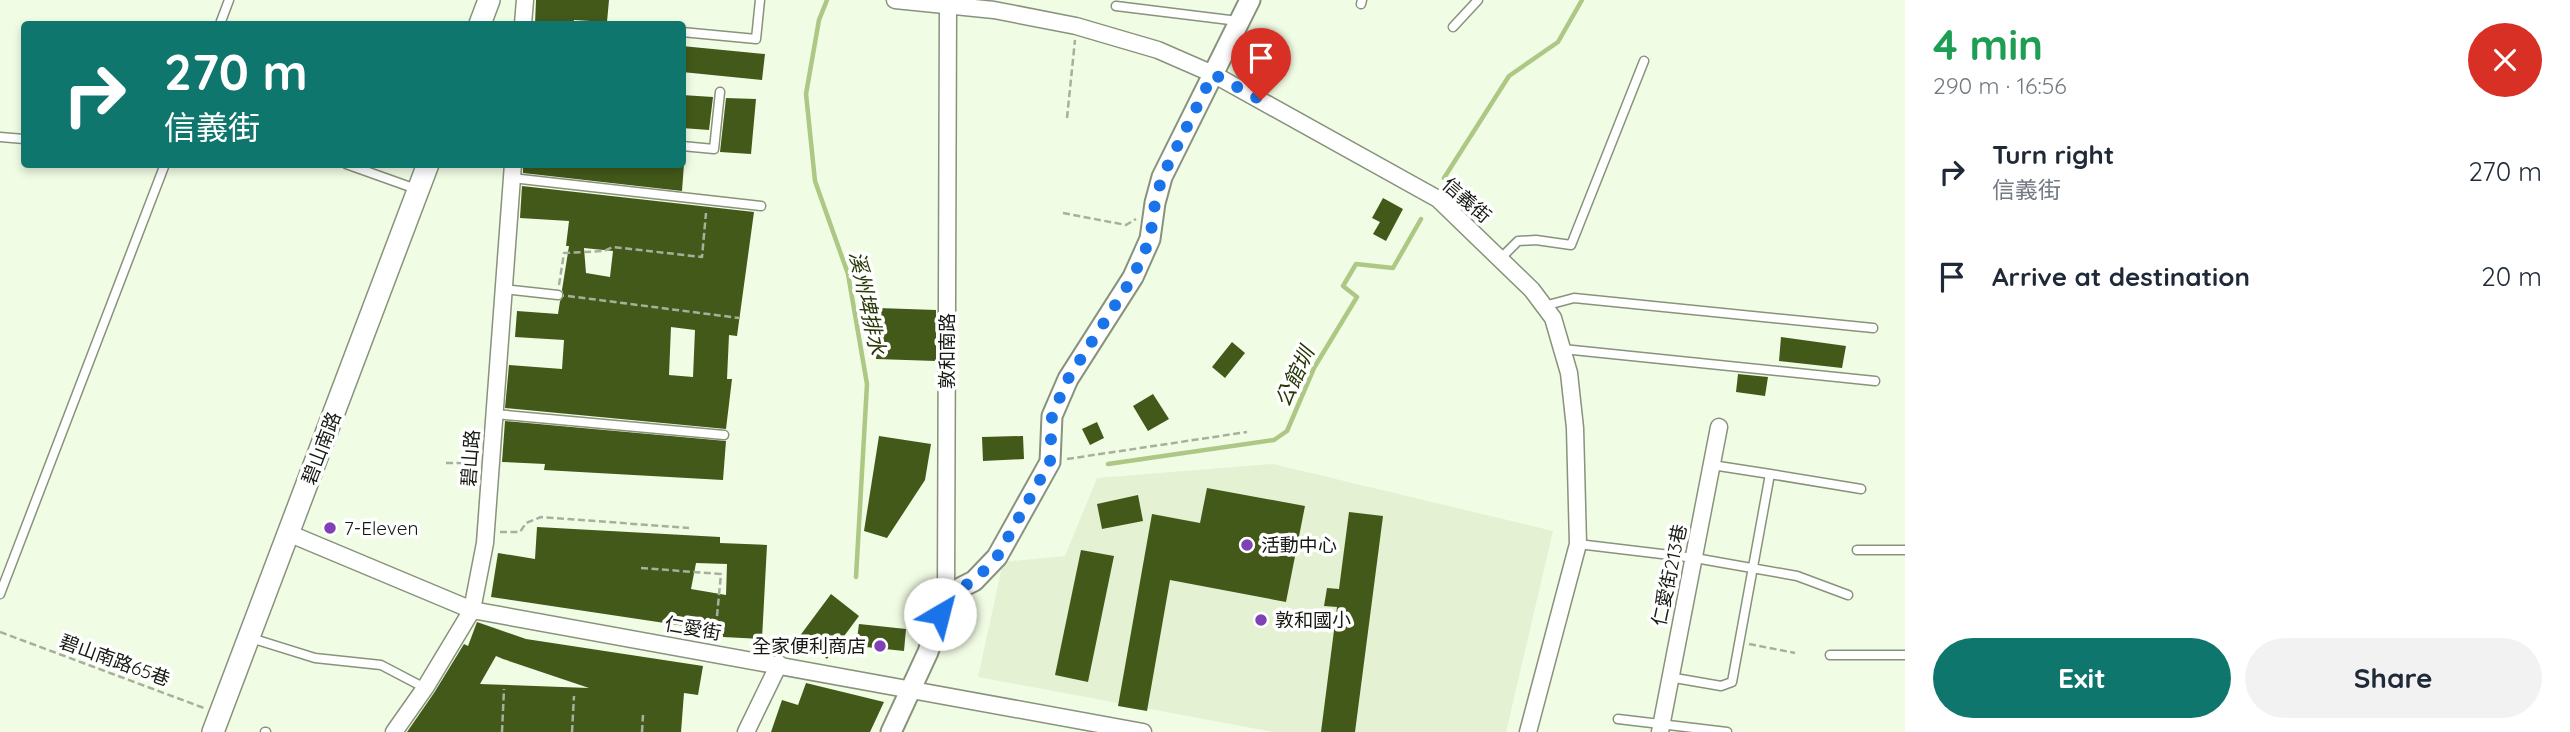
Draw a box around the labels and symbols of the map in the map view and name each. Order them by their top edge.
pin [1231,28,1291,100]
street label: 信義街 [1438,172,1496,228]
water label: 溪州埤排水 [844,249,892,358]
street label: 敦和南路 [935,313,959,389]
water label: 公館圳 [1269,340,1320,411]
street label: 碧山南路 [296,408,346,488]
street label: 碧山路 [456,429,484,487]
place label: 7-Eleven [344,516,418,540]
marker: 7-Eleven [322,520,338,536]
street label: 仁愛街213巷 [1647,522,1691,628]
place label: 活動中心 [1261,533,1337,557]
marker: 活動中心 [1239,537,1255,553]
position arrow [903,577,977,651]
place label: 敦和國小 [1275,608,1351,632]
street label: 仁愛街 [663,611,723,645]
marker: 敦和國小 [1253,612,1269,628]
street label: 碧山南路65巷 [57,629,173,691]
place label: 全家便利商店 [752,634,866,658]
marker: 全家便利商店 [872,638,888,654]

